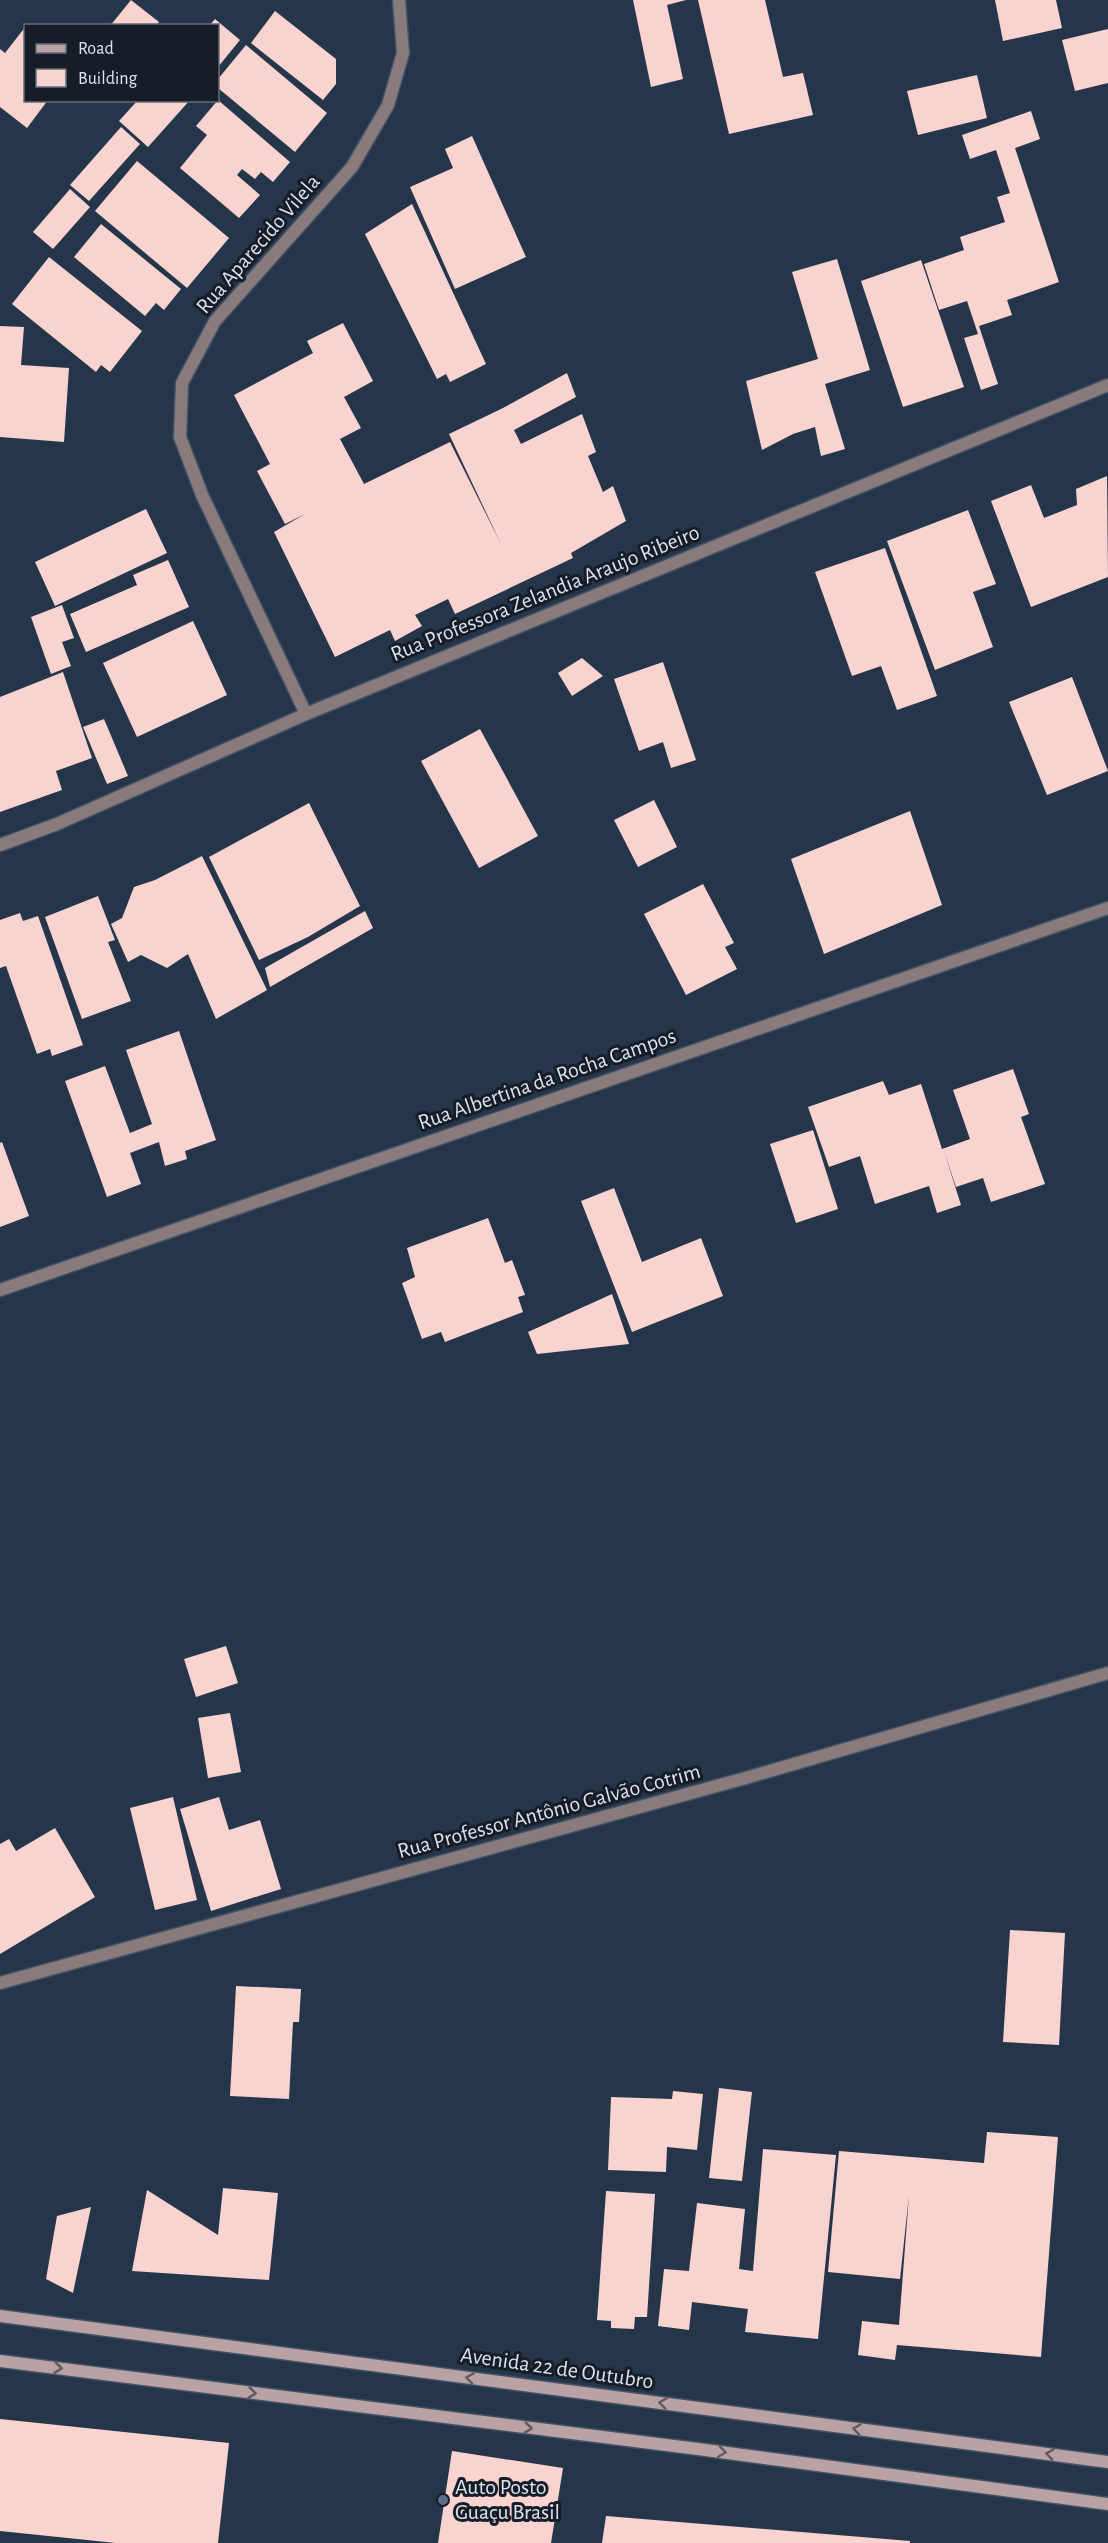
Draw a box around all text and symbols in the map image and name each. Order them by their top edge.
legend [24,24,219,102]
text: Road [78,40,114,58]
text: Building [78,70,138,88]
street label: Rua Aparecido Vilela [192,170,324,318]
street label: Rua Professora Zelandia Araujo Ribeiro [387,521,703,665]
street label: Rua Albertina da Rocha Campos [415,1024,679,1134]
street label: Rua Professor Antônio Galvão Cotrim [395,1760,703,1862]
street label: Avenida 22 de Outubro [459,2344,655,2392]
one-way arrow [53,2362,63,2374]
one-way arrow [465,2372,475,2384]
one-way arrow [247,2386,256,2398]
one-way arrow [659,2398,668,2410]
one-way arrow [524,2421,533,2433]
one-way arrow [852,2423,861,2435]
one-way arrow [717,2445,726,2458]
one-way arrow [1045,2449,1055,2461]
place label: Auto Posto Guaçu Brasil [455,2476,560,2523]
marker: Auto Posto Guaçu Brasil [436,2493,450,2507]

